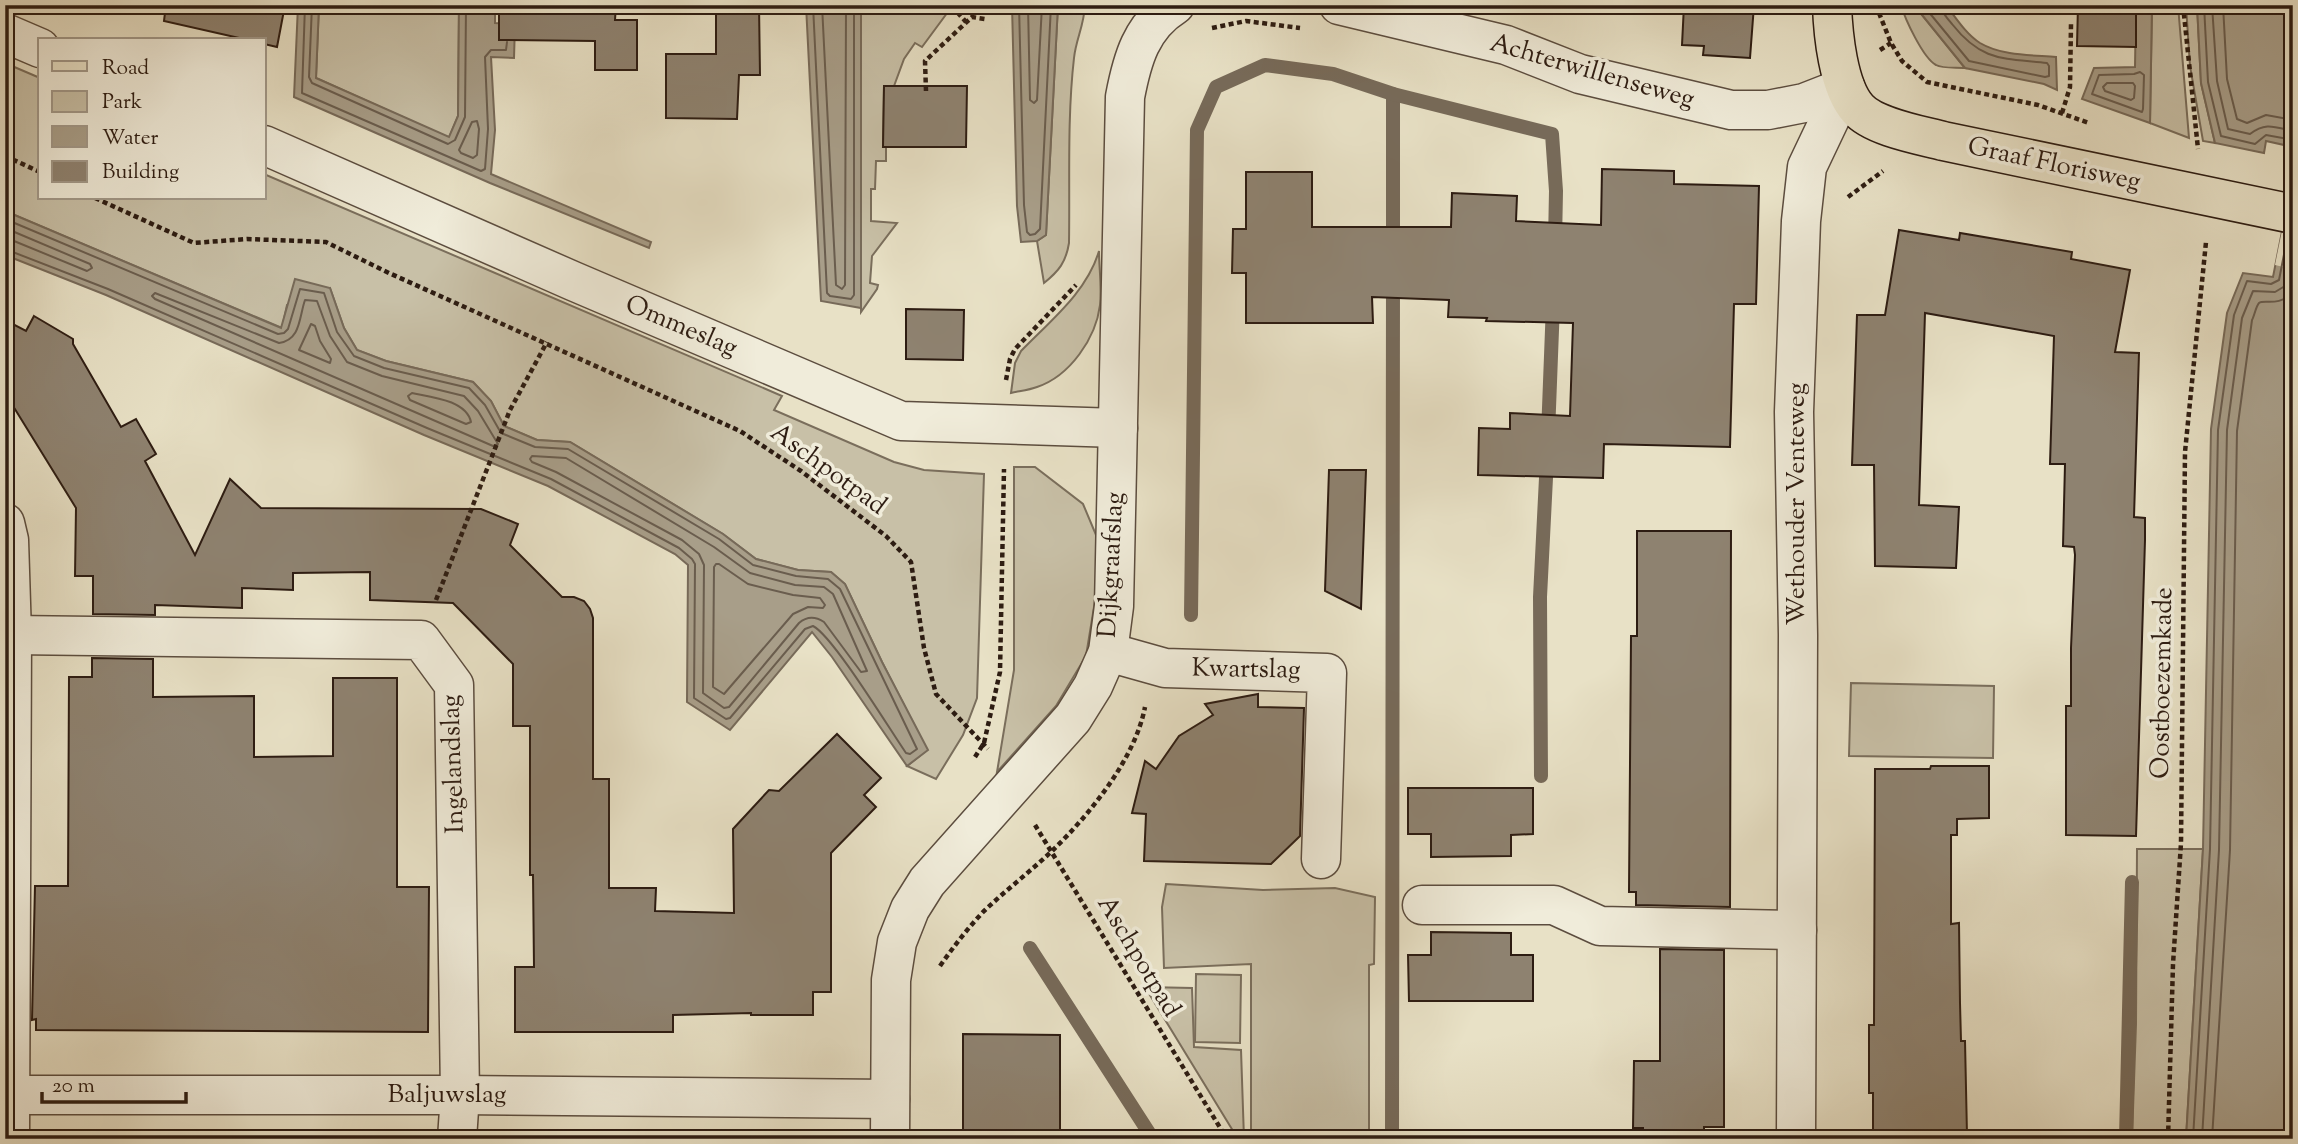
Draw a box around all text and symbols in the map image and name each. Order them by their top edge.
street label: Achterwillenseweg [1485,25,1699,119]
legend [38,38,266,200]
text: Road [102,54,149,84]
text: Park [102,88,143,118]
text: Water [102,124,159,154]
street label: Graaf Florisweg [1964,129,2144,201]
text: Building [102,158,179,188]
street label: Ommeslag [619,287,743,367]
street label: Wethouder Venteweg [1779,382,1816,626]
street label: Aschpotpad [762,415,894,525]
street label: Dijkgraafslag [1090,491,1134,639]
street label: Oostboezemkade [2143,587,2183,779]
street label: Kwartslag [1191,651,1301,689]
street label: Ingelandslag [433,694,475,834]
street label: Aschpotpad [1087,889,1189,1025]
scale bar [42,1060,186,1104]
text: 20 m [52,1072,95,1102]
street label: Baljuwslag [388,1077,506,1114]

